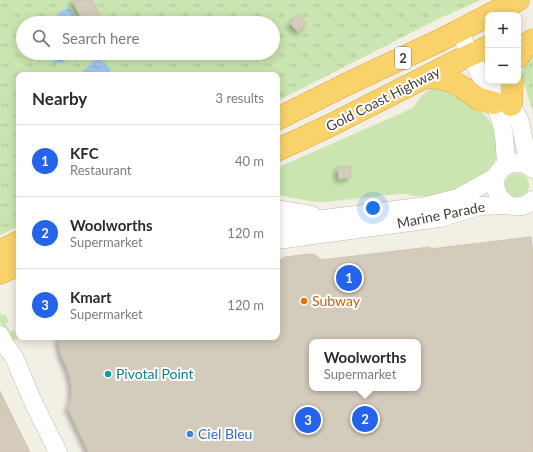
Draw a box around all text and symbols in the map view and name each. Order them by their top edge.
map controls [485,12,521,84]
button: + [485,12,521,48]
search box [16,16,280,60]
icon: search [30,27,52,49]
text: Search here [62,29,139,47]
road number: 2 [395,47,411,69]
button: − [485,48,521,84]
street label: Gold Coast Highway [323,62,443,135]
text: Nearby [32,88,87,109]
text: 3 results [216,90,264,106]
text: KFC [70,144,99,162]
text: 1 [41,153,49,169]
text: 40 m [235,153,264,169]
text: Restaurant [70,162,132,178]
your location [363,198,383,218]
street label: Marine Parade [395,198,486,231]
text: Woolworths [70,216,153,234]
text: 2 [41,225,49,241]
text: 120 m [227,225,264,241]
text: Supermarket [70,234,143,250]
pin: 1 [336,263,362,293]
text: Kmart [70,288,112,306]
place label: Subway [312,292,361,309]
marker: Subway [299,296,309,306]
text: 3 [41,297,49,313]
text: 120 m [227,297,264,313]
text: Supermarket [70,306,143,322]
popup [309,339,421,391]
text: Woolworths [324,348,406,366]
place label: Pivotal Point [116,365,194,382]
text: Supermarket [324,366,396,382]
marker: Pivotal Point [103,369,113,379]
pin: 2 [352,404,378,434]
pin: 3 [295,405,321,435]
place label: Ciel Bleu [198,425,252,442]
marker: Ciel Bleu [185,429,195,439]

